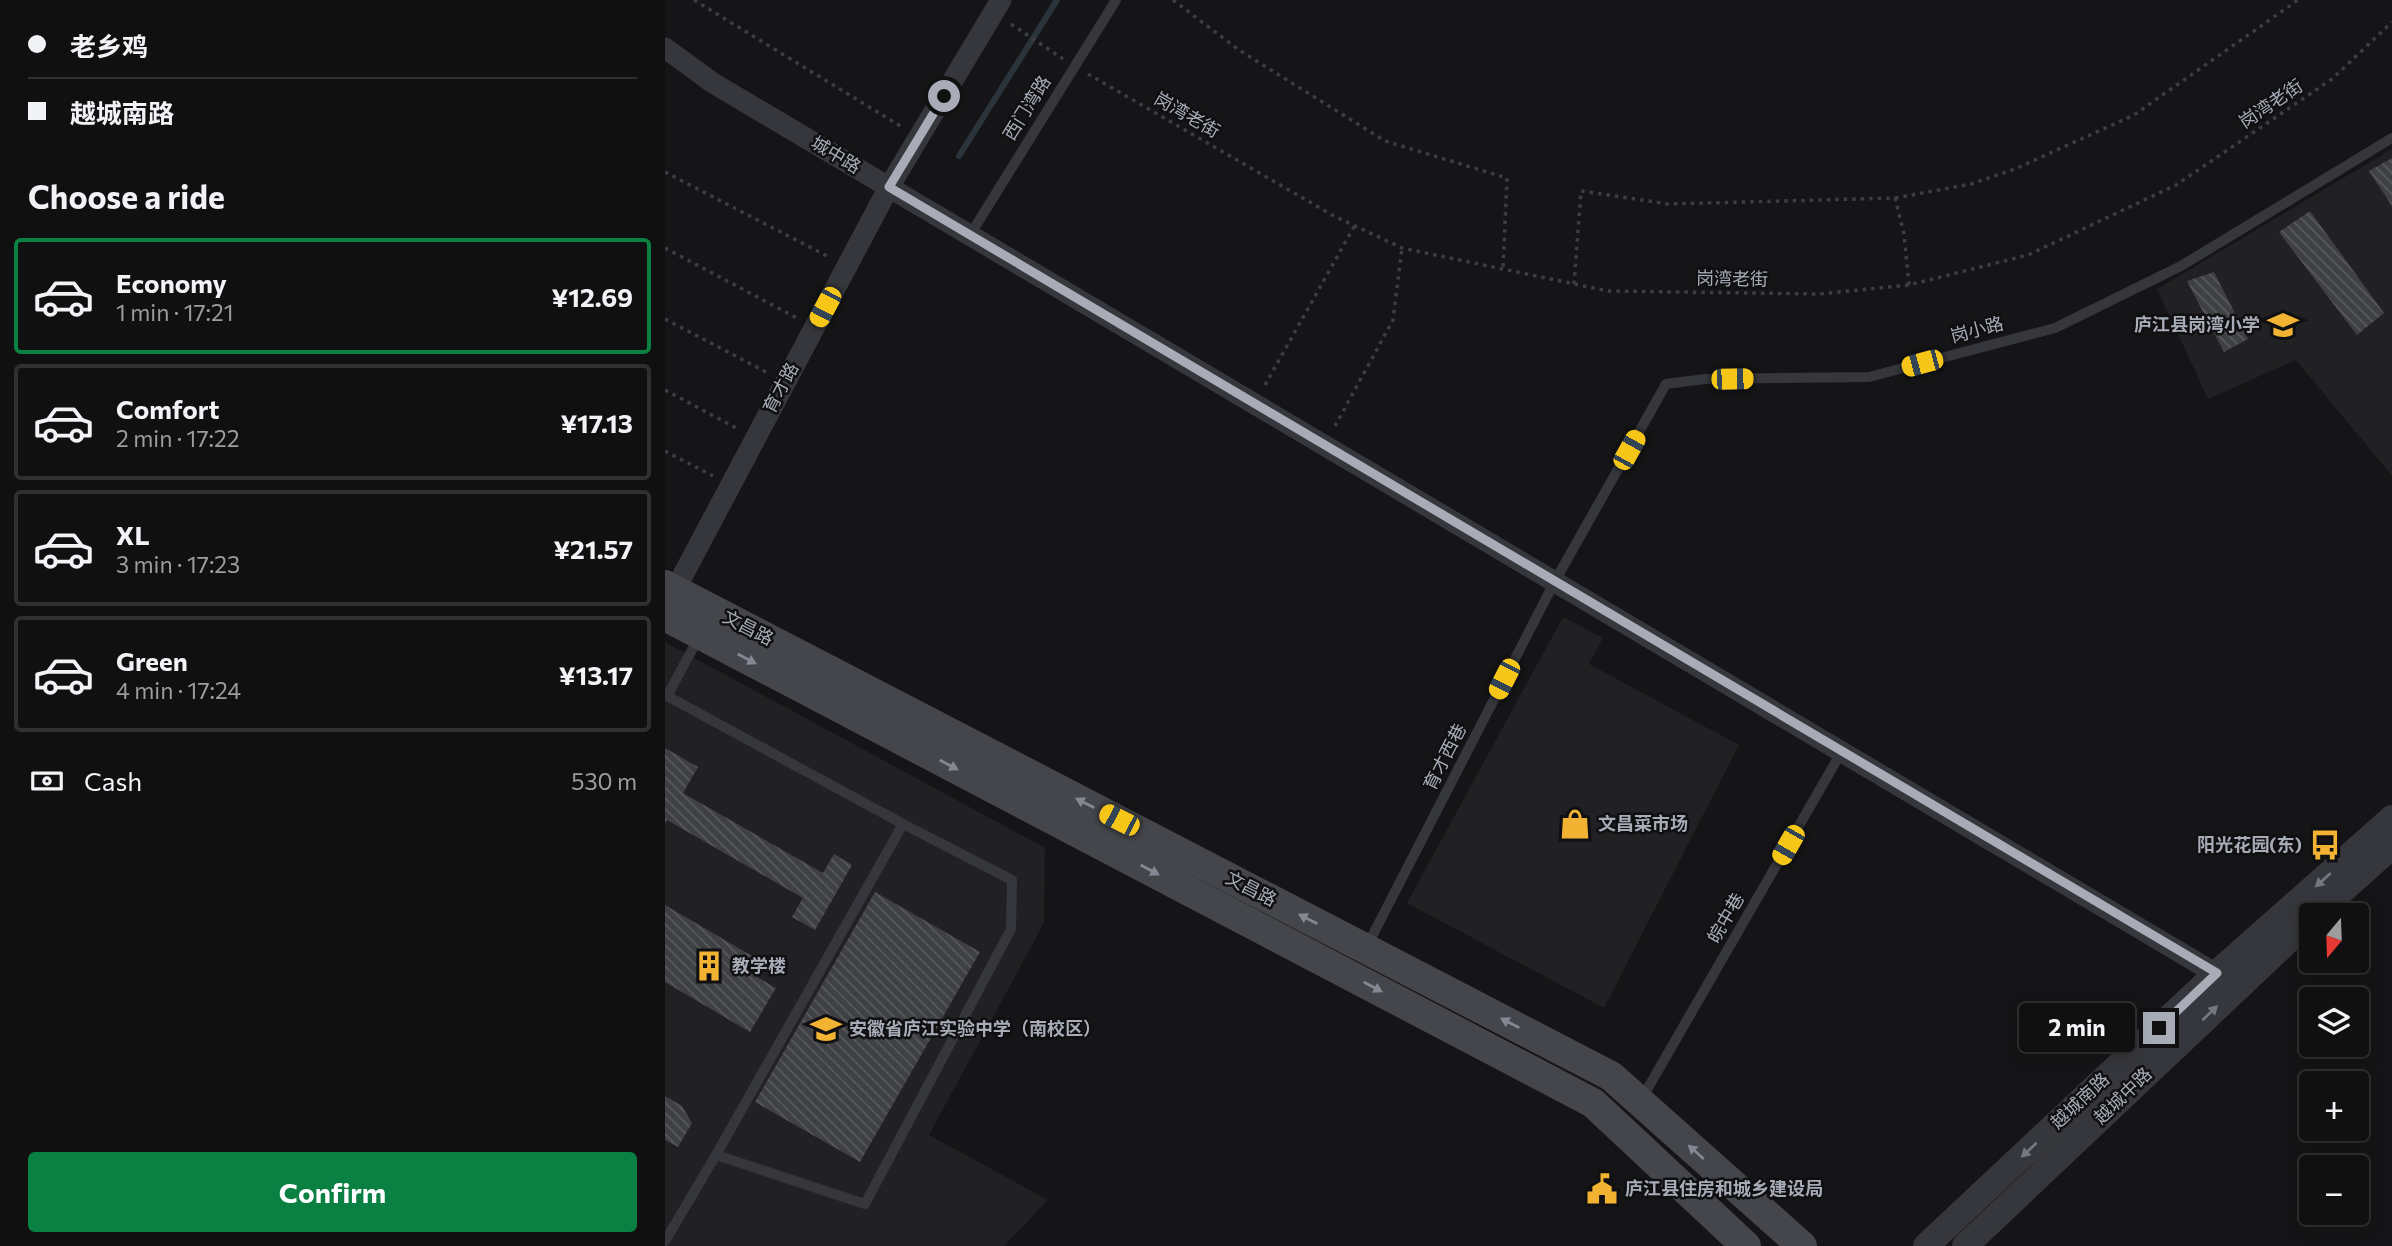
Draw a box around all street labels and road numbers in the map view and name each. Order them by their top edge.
street label: 西门湾路 [998,71,1055,144]
street label: 岗湾老街 [2234,74,2306,132]
street label: 岗湾老街 [1151,87,1224,142]
street label: 城中路 [808,131,865,177]
street label: 岗湾老街 [1696,266,1768,290]
street label: 岗小路 [1948,311,2006,347]
street label: 育才路 [758,359,803,417]
street label: 文昌路 [719,605,778,649]
street label: 育才西巷 [1418,719,1470,794]
street label: 文昌路 [1222,866,1281,910]
street label: 皖中巷 [1702,889,1748,946]
street label: 越城中路 [2089,1062,2156,1128]
street label: 越城南路 [2045,1068,2113,1133]

